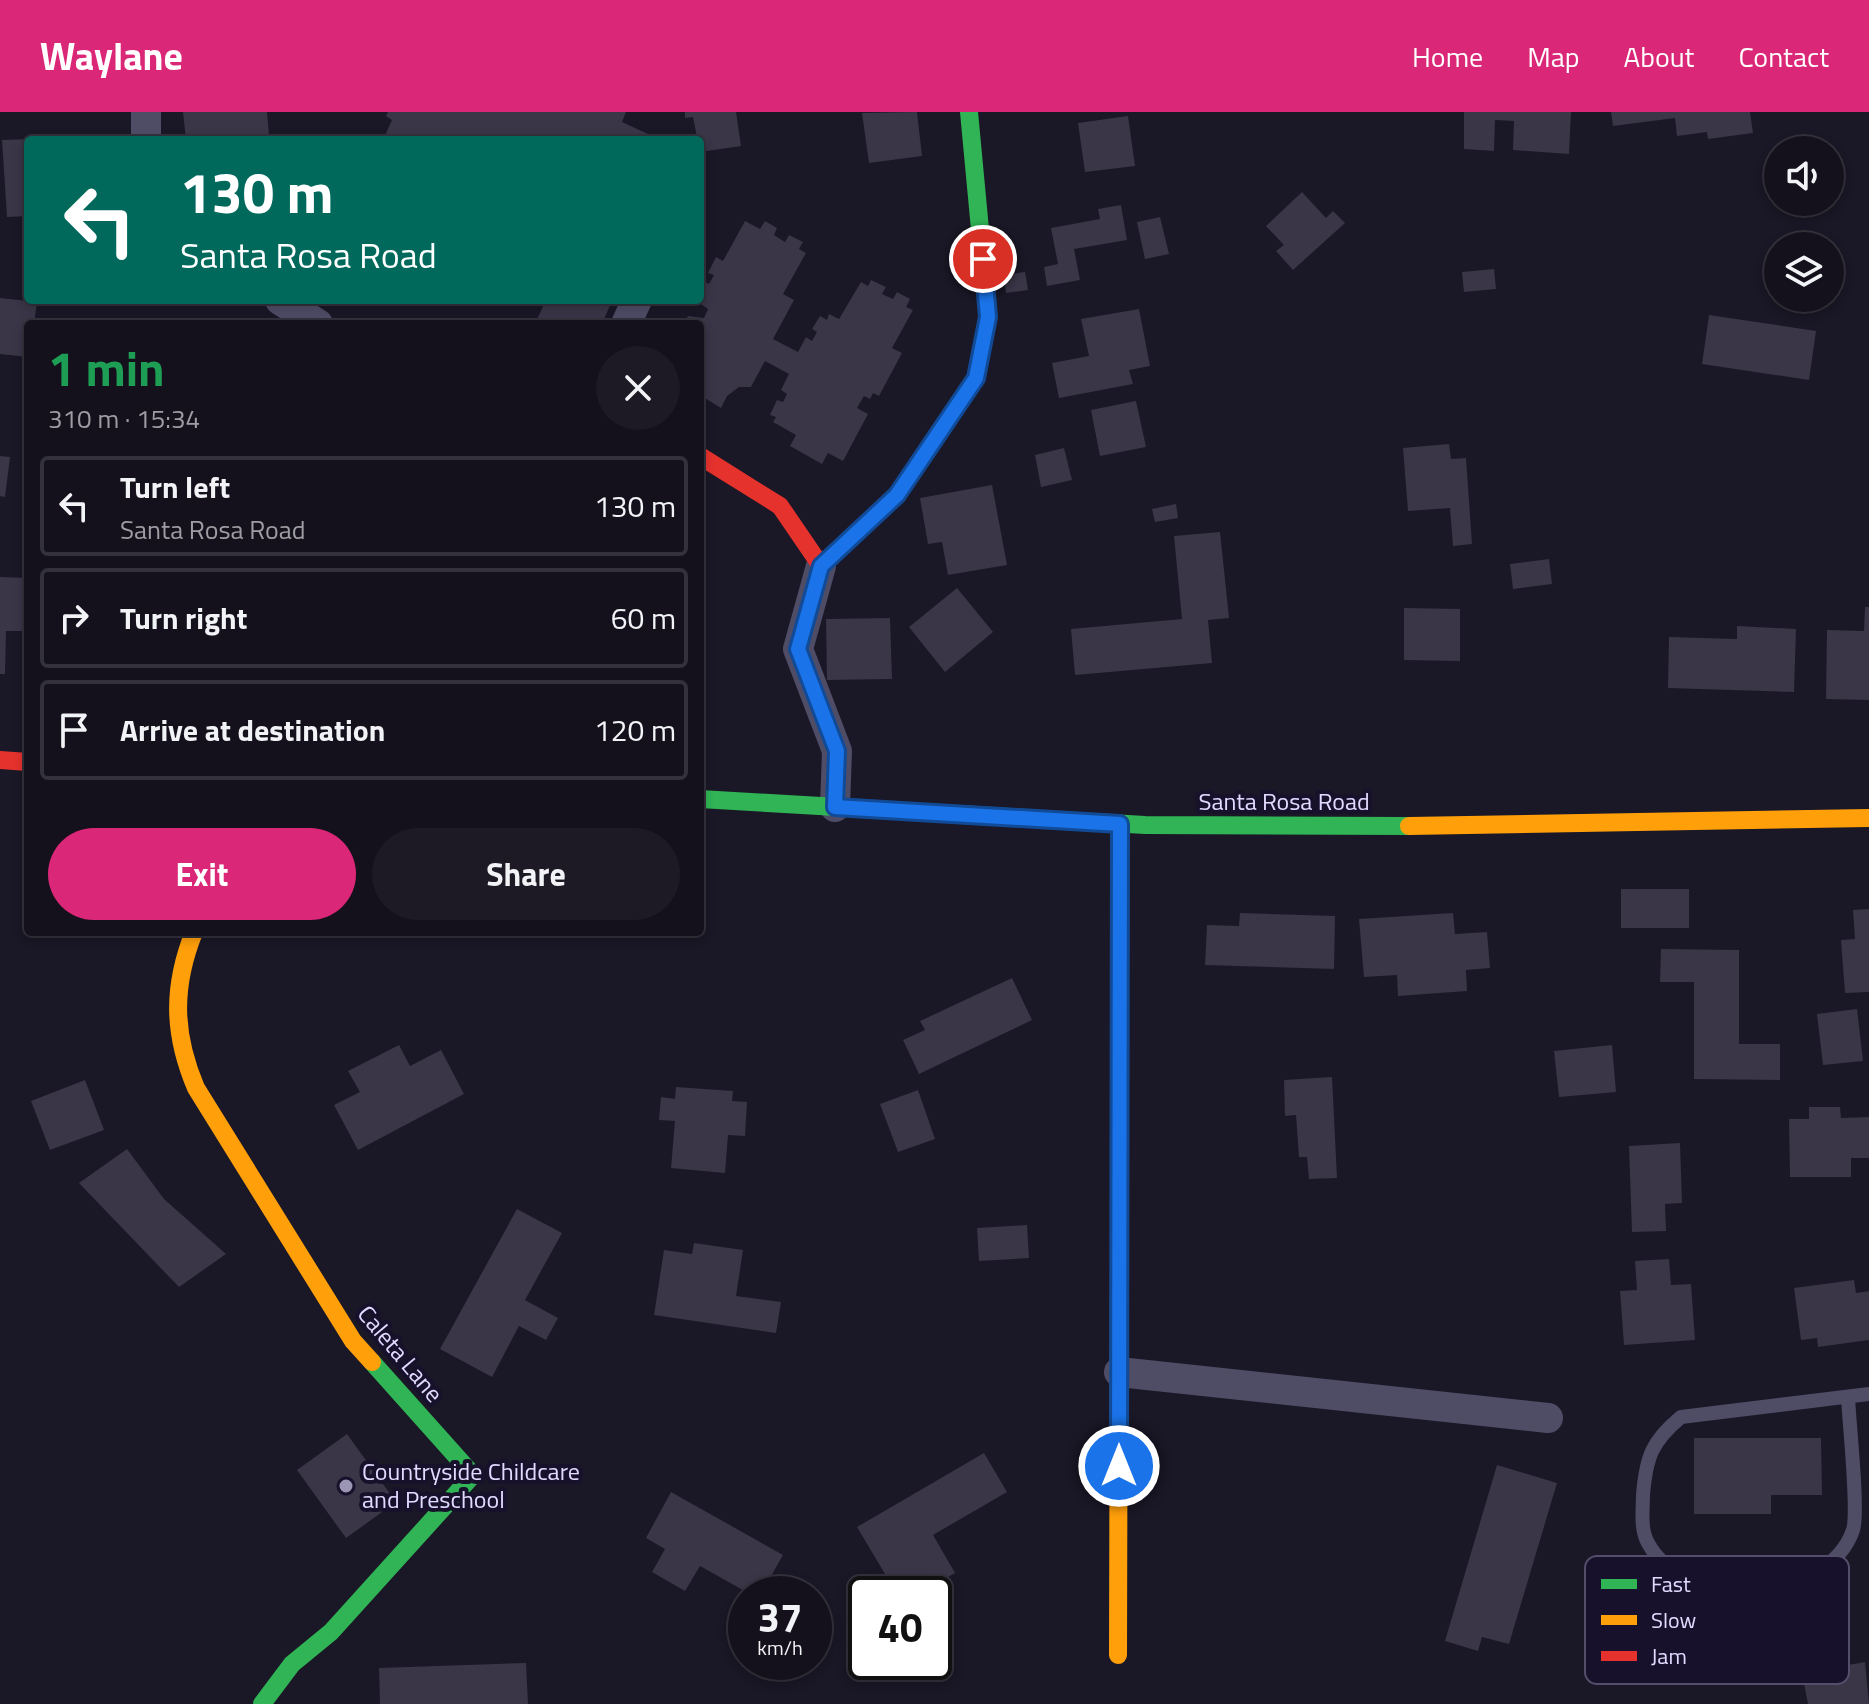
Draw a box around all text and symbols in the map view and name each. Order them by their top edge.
text: Waylane [40,27,183,85]
text: Home [1412,35,1483,78]
text: Map [1527,35,1580,78]
text: About [1624,35,1694,78]
text: Contact [1738,35,1829,78]
map controls [1764,136,1844,312]
button: sound [1764,136,1844,216]
text: 130 m [180,150,333,235]
icon: left [48,168,152,272]
pin [949,225,1017,293]
text: Santa Rosa Road [180,227,437,282]
button: layers [1764,232,1844,312]
icon: arrive [961,237,1005,281]
text: 1 min [48,332,165,405]
button: close [596,346,680,430]
text: 310 m · 15:34 [48,399,200,438]
text: Turn left [120,464,230,510]
text: 130 m [594,483,676,529]
icon: left [52,484,96,528]
text: Santa Rosa Road [120,510,306,549]
text: Turn right [120,595,248,641]
text: 60 m [611,595,676,641]
icon: right [52,596,96,640]
text: Arrive at destination [120,707,385,753]
text: 120 m [594,707,676,753]
icon: arrive [52,708,96,752]
street label: Santa Rosa Road [1198,783,1370,819]
button: Exit [48,828,356,920]
button: Share [372,828,680,920]
street label: Caleta Lane [349,1297,452,1410]
position arrow [1077,1424,1161,1508]
place label: Countryside Childcare and Preschool [362,1453,580,1517]
marker: Countryside Childcare and Preschool [337,1477,355,1495]
legend [1585,1556,1849,1684]
text: Fast [1651,1567,1691,1601]
speed limit sign: 40 [848,1576,952,1680]
text: 37 [758,1587,802,1648]
text: Slow [1651,1603,1697,1637]
text: km/h [757,1632,803,1663]
text: Jam [1651,1639,1687,1673]

